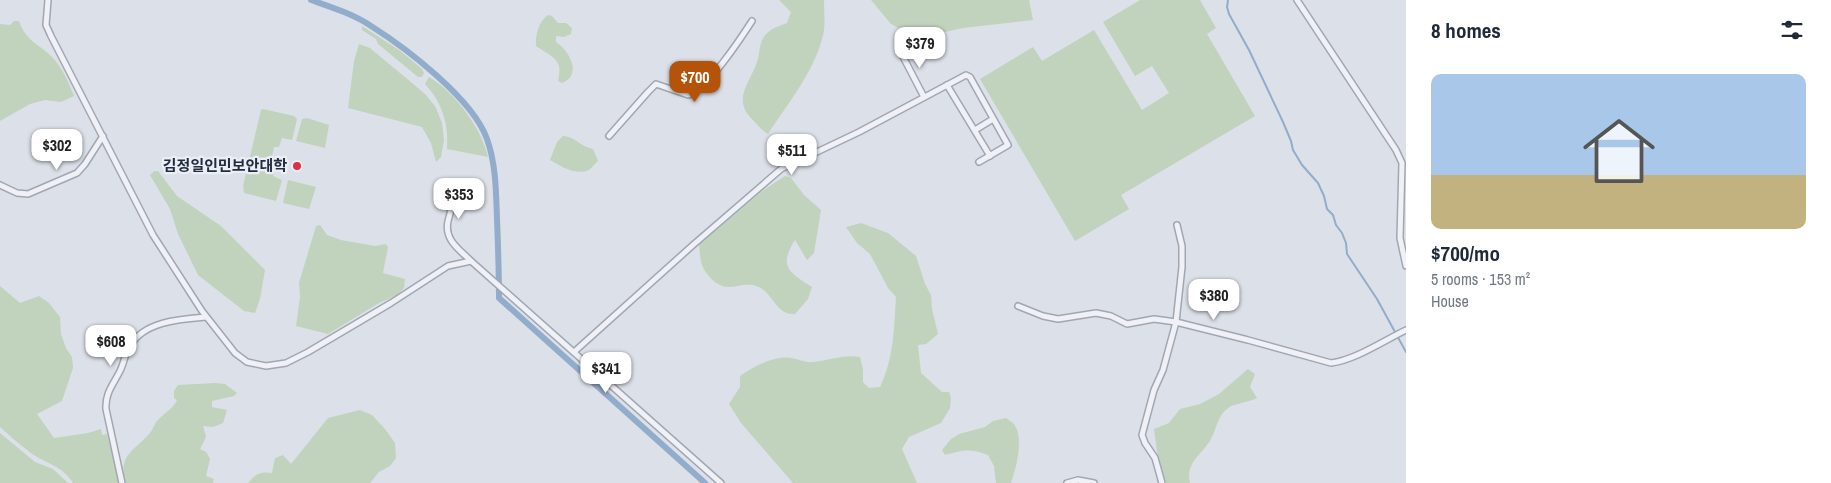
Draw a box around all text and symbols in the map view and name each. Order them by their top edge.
text: 8 homes [1431,16,1501,45]
icon: filters [1778,16,1806,44]
pin: $379 [890,27,950,69]
text: $379 [905,32,935,54]
pin: $700 [665,61,725,103]
text: $700 [680,66,710,88]
icon: home [1574,106,1664,196]
pin: $302 [27,128,87,171]
text: $302 [42,134,72,156]
pin: $511 [762,134,822,176]
text: $511 [778,139,806,161]
place label: 김정일인민보안대학 [163,155,287,176]
marker: 김정일인민보안대학 [291,160,303,172]
pin: $353 [429,178,489,220]
text: $353 [444,183,474,205]
text: $700/mo [1431,239,1500,268]
text: 5 rooms · 153 m² [1431,268,1530,290]
pin: $380 [1184,278,1244,321]
text: $380 [1199,284,1229,306]
text: House [1431,290,1469,312]
pin: $608 [81,324,141,367]
text: $608 [96,330,126,352]
pin: $341 [576,352,636,394]
text: $341 [591,357,621,379]

